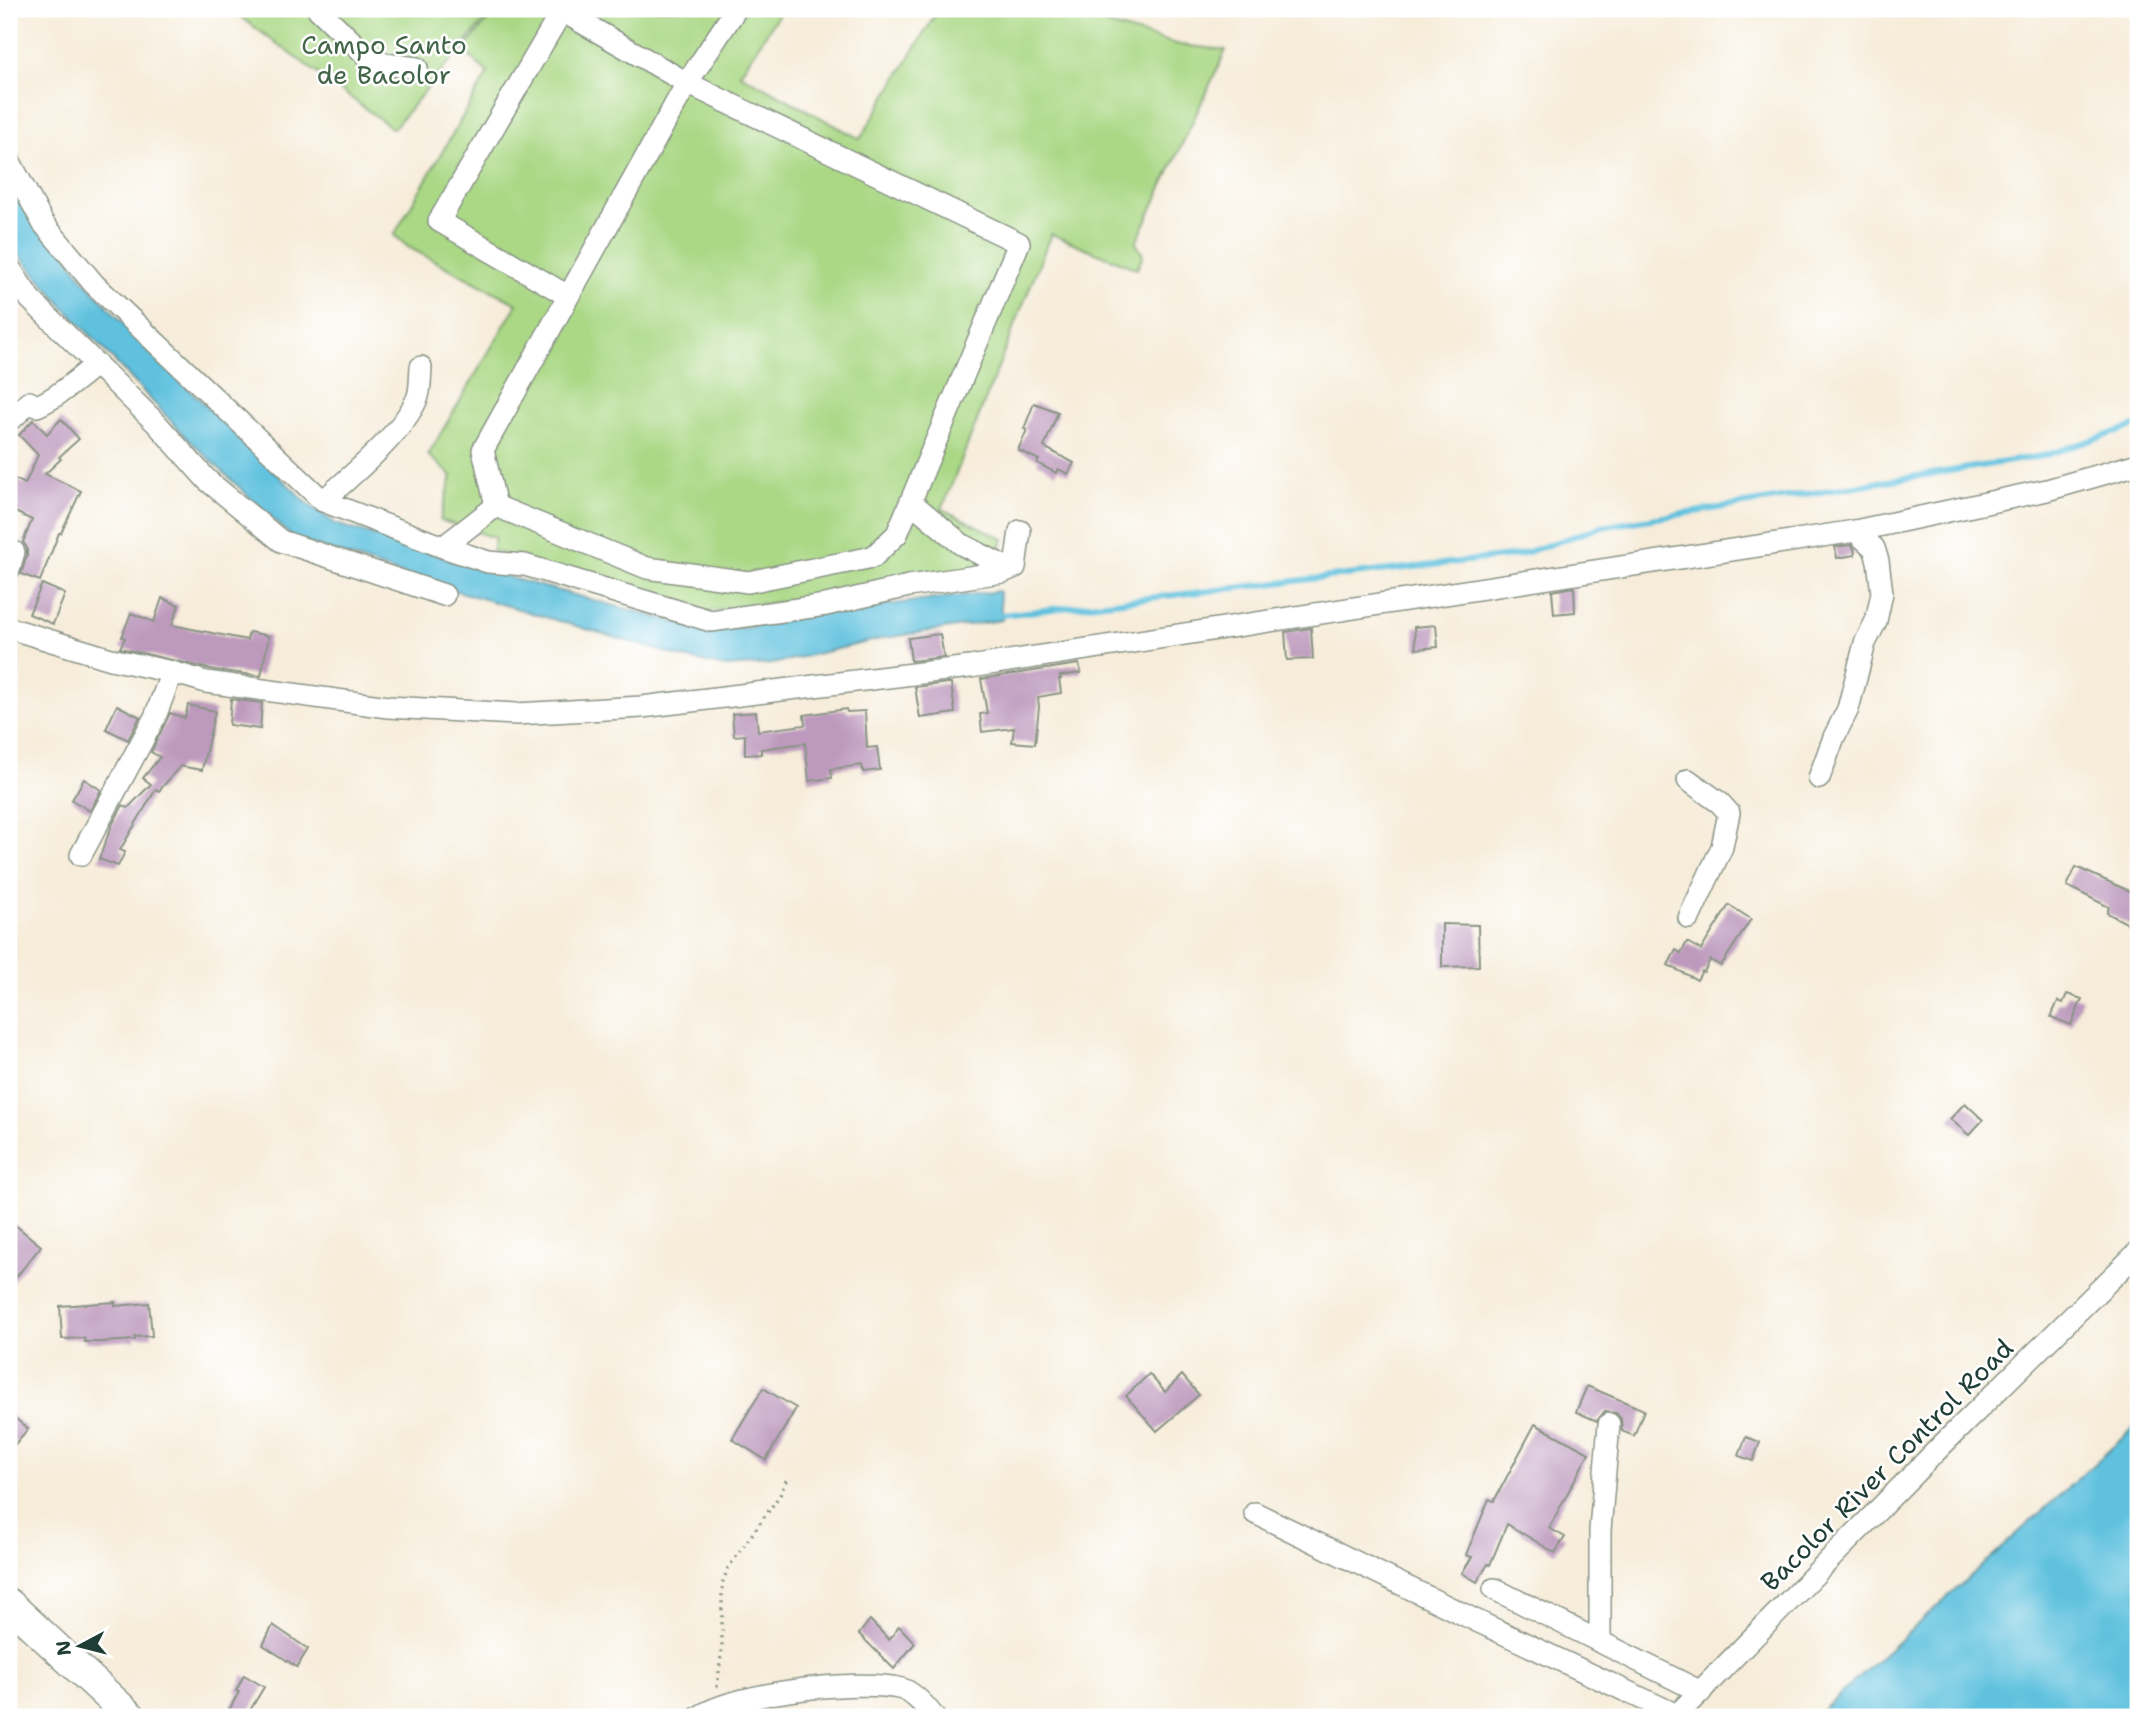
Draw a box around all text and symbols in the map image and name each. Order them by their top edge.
park label: Campo Santo de Bacolor [301,27,467,92]
street label: Bacolor River Control Road [1753,1331,2021,1599]
north arrow [46,1610,116,1680]
text: N [50,1639,77,1657]

